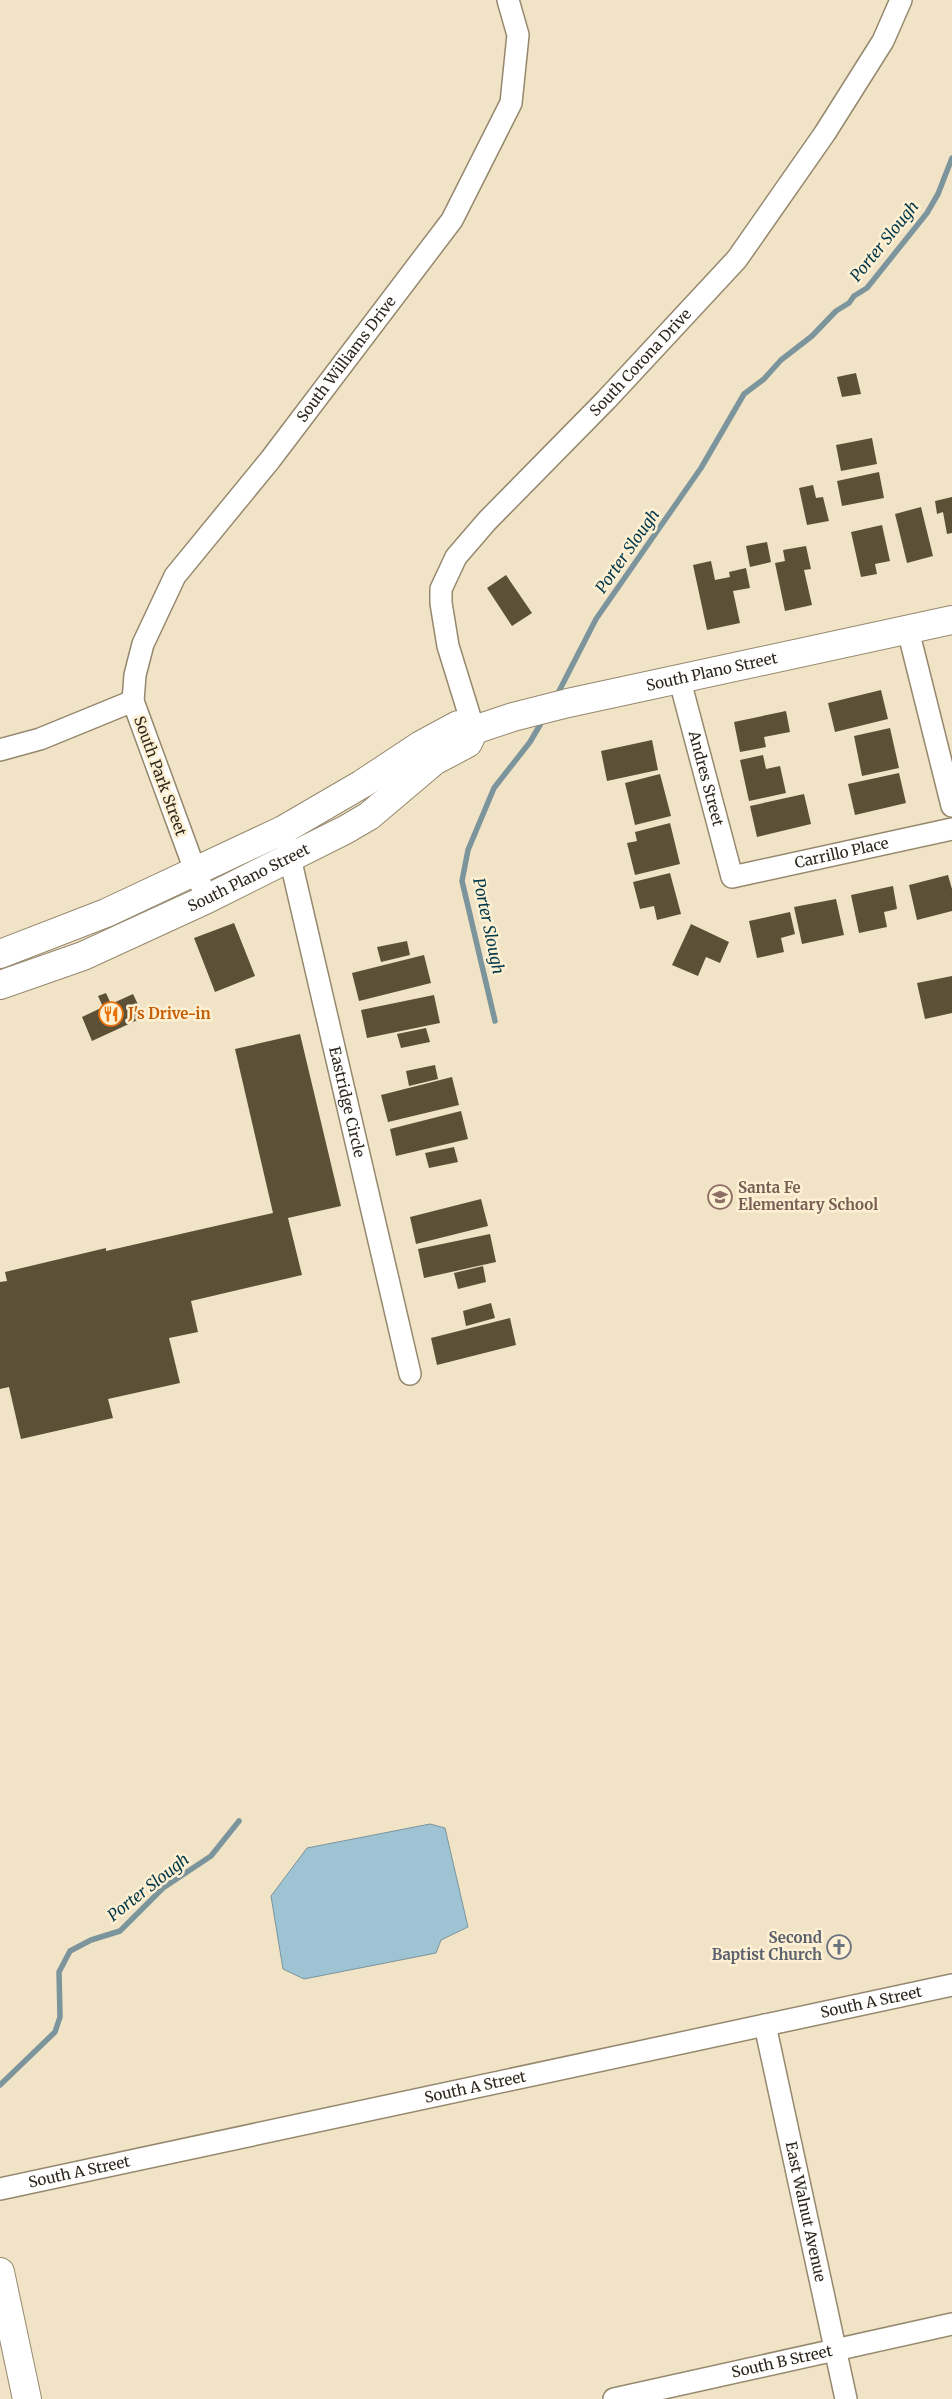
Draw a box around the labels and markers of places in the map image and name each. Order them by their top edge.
restaurant icon: J's Drive-in [98,1001,124,1027]
place label: J's Drive-in [127,1004,211,1023]
place label: Santa Fe Elementary School [738,1178,878,1214]
school or university icon: Santa Fe Elementary School [707,1184,733,1210]
place label: Second Baptist Church [712,1928,822,1964]
church icon: Second Baptist Church [826,1934,852,1960]

